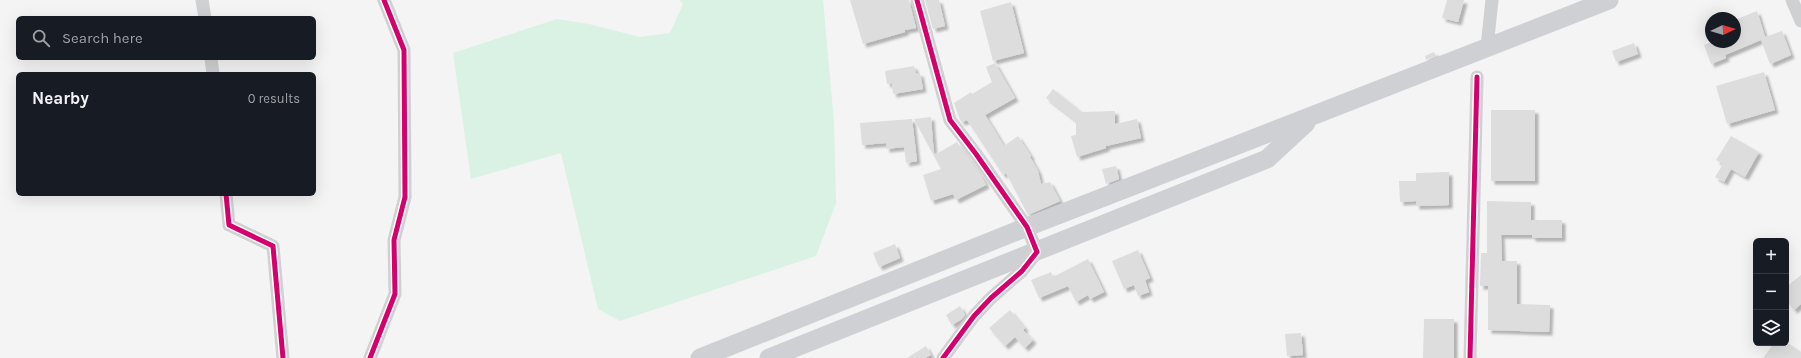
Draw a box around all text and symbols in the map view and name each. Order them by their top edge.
north arrow [1705,12,1741,48]
search box [16,16,316,60]
icon: search [30,27,52,49]
text: Search here [62,29,143,47]
text: Nearby [32,88,89,108]
text: 0 results [248,91,300,106]
map controls [1753,238,1789,346]
button: + [1753,238,1789,274]
button: − [1753,274,1789,310]
button: layers [1753,310,1789,346]

